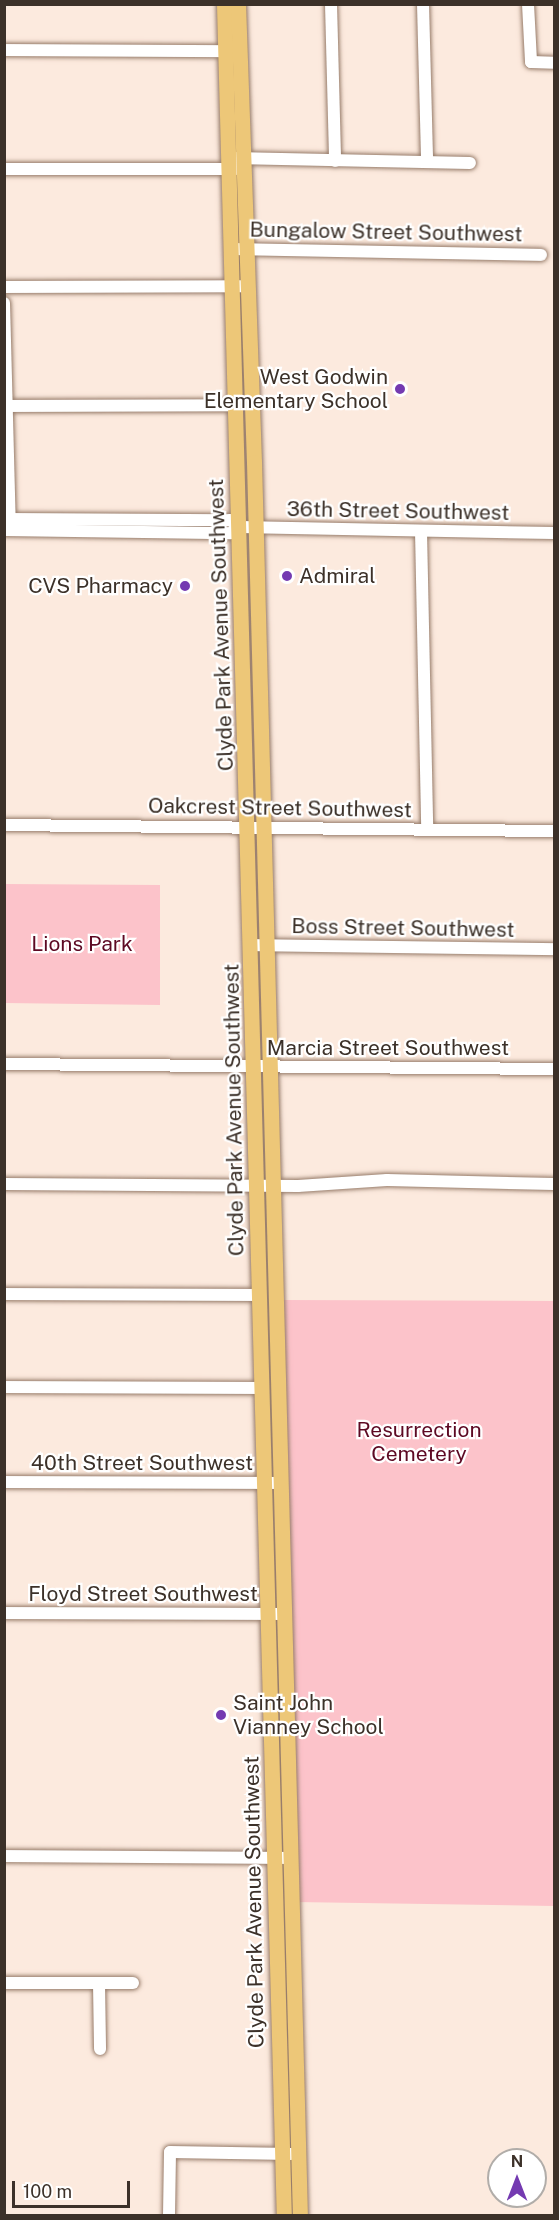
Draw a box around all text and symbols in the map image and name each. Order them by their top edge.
street label: Bungalow Street Southwest [249,217,523,247]
place label: West Godwin Elementary School [204,364,388,414]
marker: West Godwin Elementary School [393,382,407,396]
street label: Clyde Park Avenue Southwest [203,478,239,772]
street label: 36th Street Southwest [287,496,509,526]
place label: Admiral [299,563,376,589]
marker: Admiral [280,569,294,583]
place label: CVS Pharmacy [28,573,173,599]
marker: CVS Pharmacy [178,579,192,593]
street label: Oakcrest Street Southwest [148,793,412,823]
street label: Boss Street Southwest [291,913,515,943]
park label: Lions Park [31,931,133,957]
street label: Clyde Park Avenue Southwest [219,963,249,1257]
street label: Marcia Street Southwest [267,1035,509,1061]
park label: Resurrection Cemetery [356,1417,482,1467]
street label: 40th Street Southwest [31,1450,253,1476]
street label: Floyd Street Southwest [28,1581,258,1607]
place label: Saint John Vianney School [233,1690,384,1740]
marker: Saint John Vianney School [214,1708,228,1722]
street label: Clyde Park Avenue Southwest [239,1755,269,2049]
north arrow [487,2148,547,2208]
text: N [511,2152,523,2171]
scale bar [15,2169,134,2207]
text: 100 m [23,2181,72,2202]

